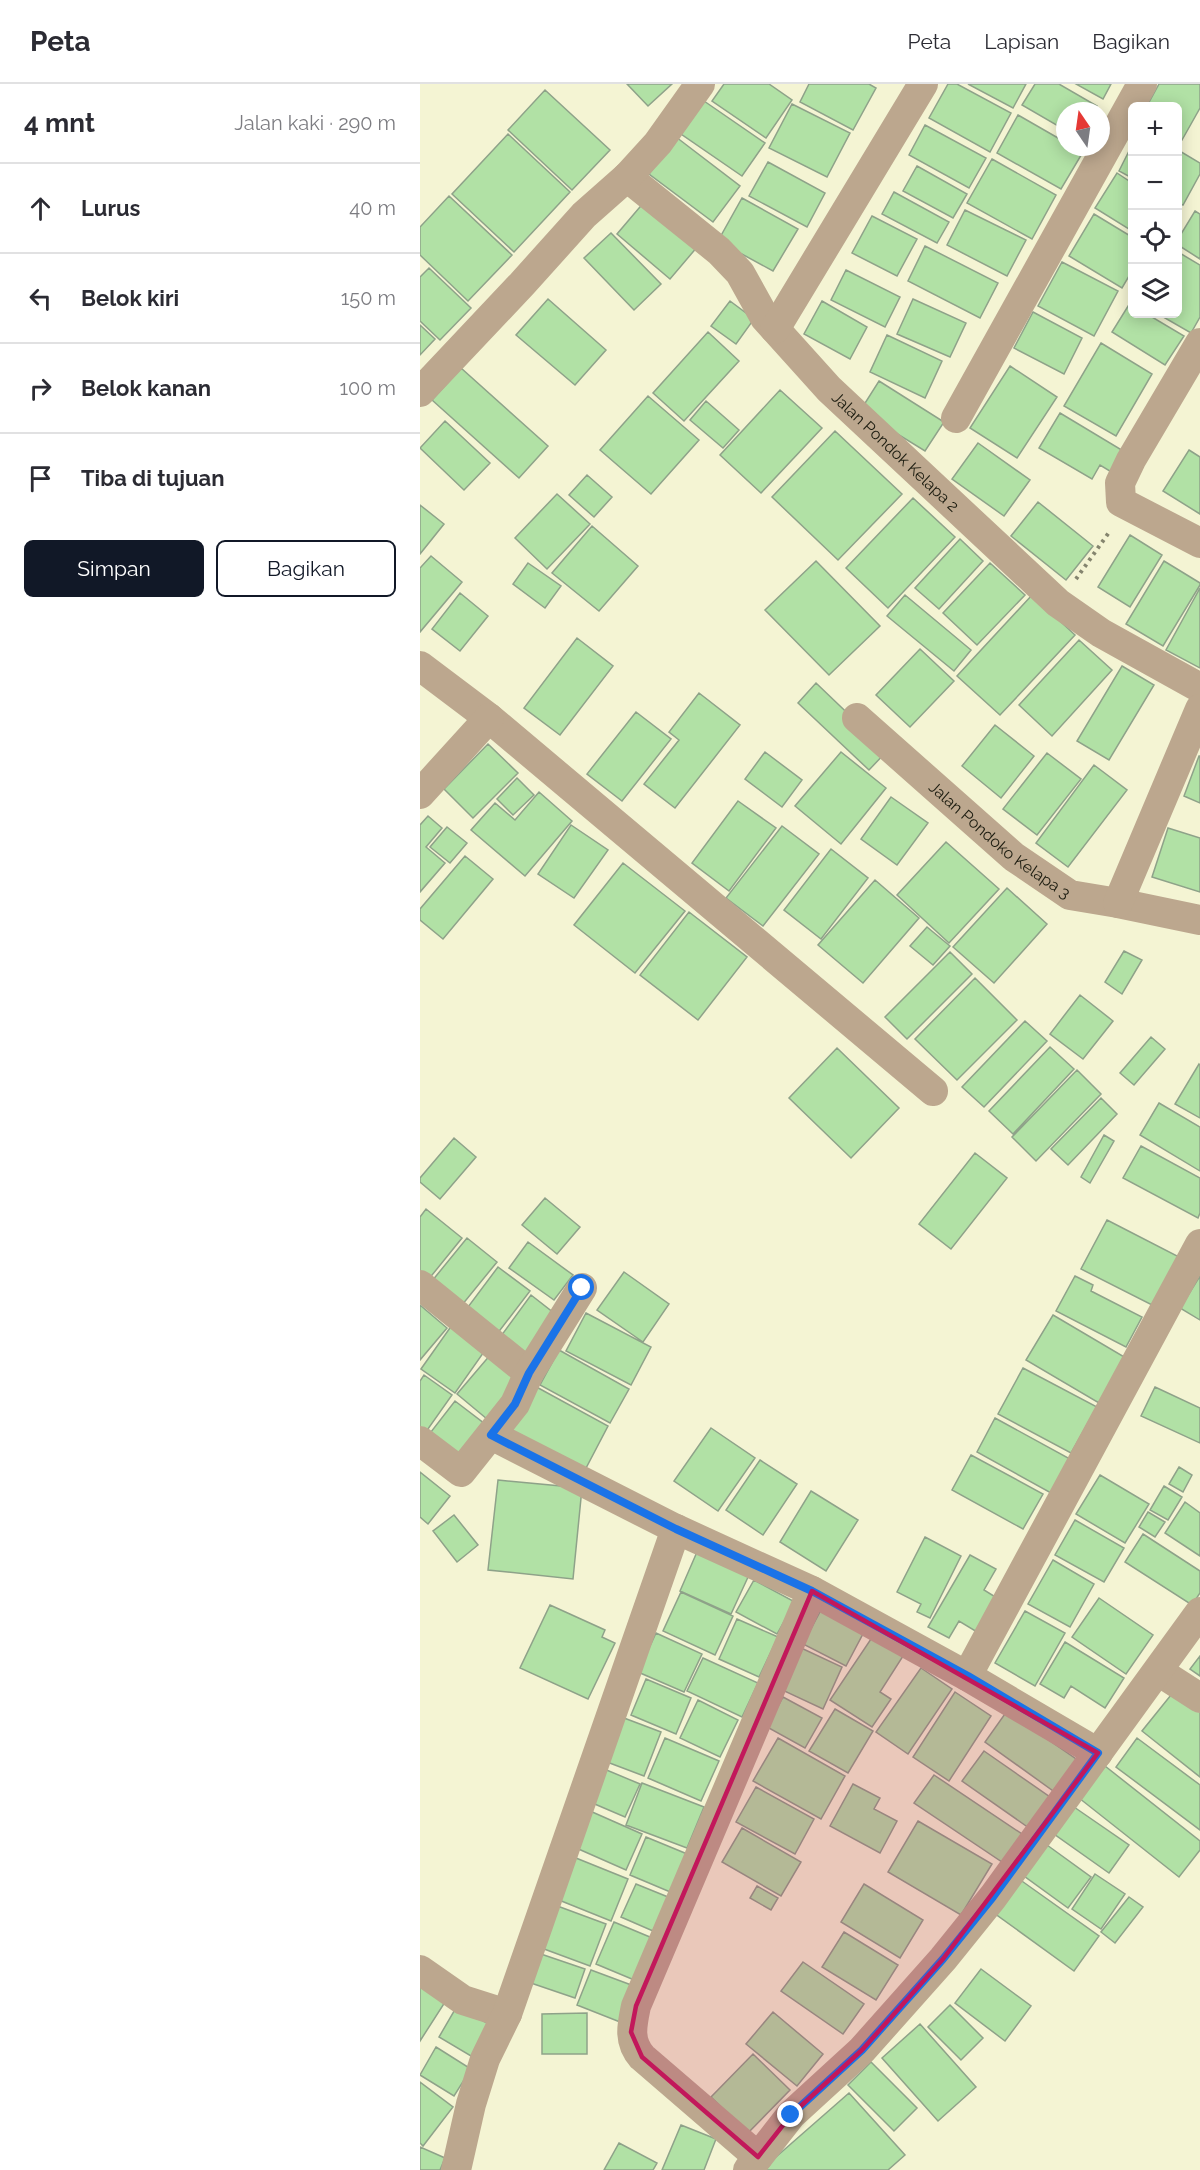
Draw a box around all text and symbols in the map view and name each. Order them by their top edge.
text: Peta [30,25,91,58]
text: Peta [908,29,951,54]
text: Lapisan [984,29,1059,54]
text: Bagikan [1092,29,1170,54]
north arrow [1056,102,1110,156]
map controls [1128,102,1182,318]
button: + [1128,102,1182,156]
text: 4 mnt [24,108,95,138]
text: Jalan kaki · 290 m [234,111,396,135]
button: − [1128,156,1182,210]
icon: ahead [24,192,57,225]
text: Lurus [81,195,140,221]
text: 40 m [349,196,396,220]
button: locate [1128,210,1182,264]
button: layers [1128,264,1182,318]
icon: left [24,282,57,315]
text: Belok kiri [81,285,179,311]
text: 150 m [341,286,396,310]
icon: right [24,372,57,405]
text: Belok kanan [81,375,211,401]
text: 100 m [339,376,396,400]
street label: Jalan Pondok Kelapa 2 [828,388,963,516]
icon: arrive [24,462,57,495]
text: Tiba di tujuan [81,465,224,491]
button: Simpan [24,540,204,597]
button: Bagikan [216,540,396,597]
street label: Jalan Pondoko Kelapa 3 [925,777,1074,903]
route start [568,1274,594,1300]
route end [777,2101,803,2127]

